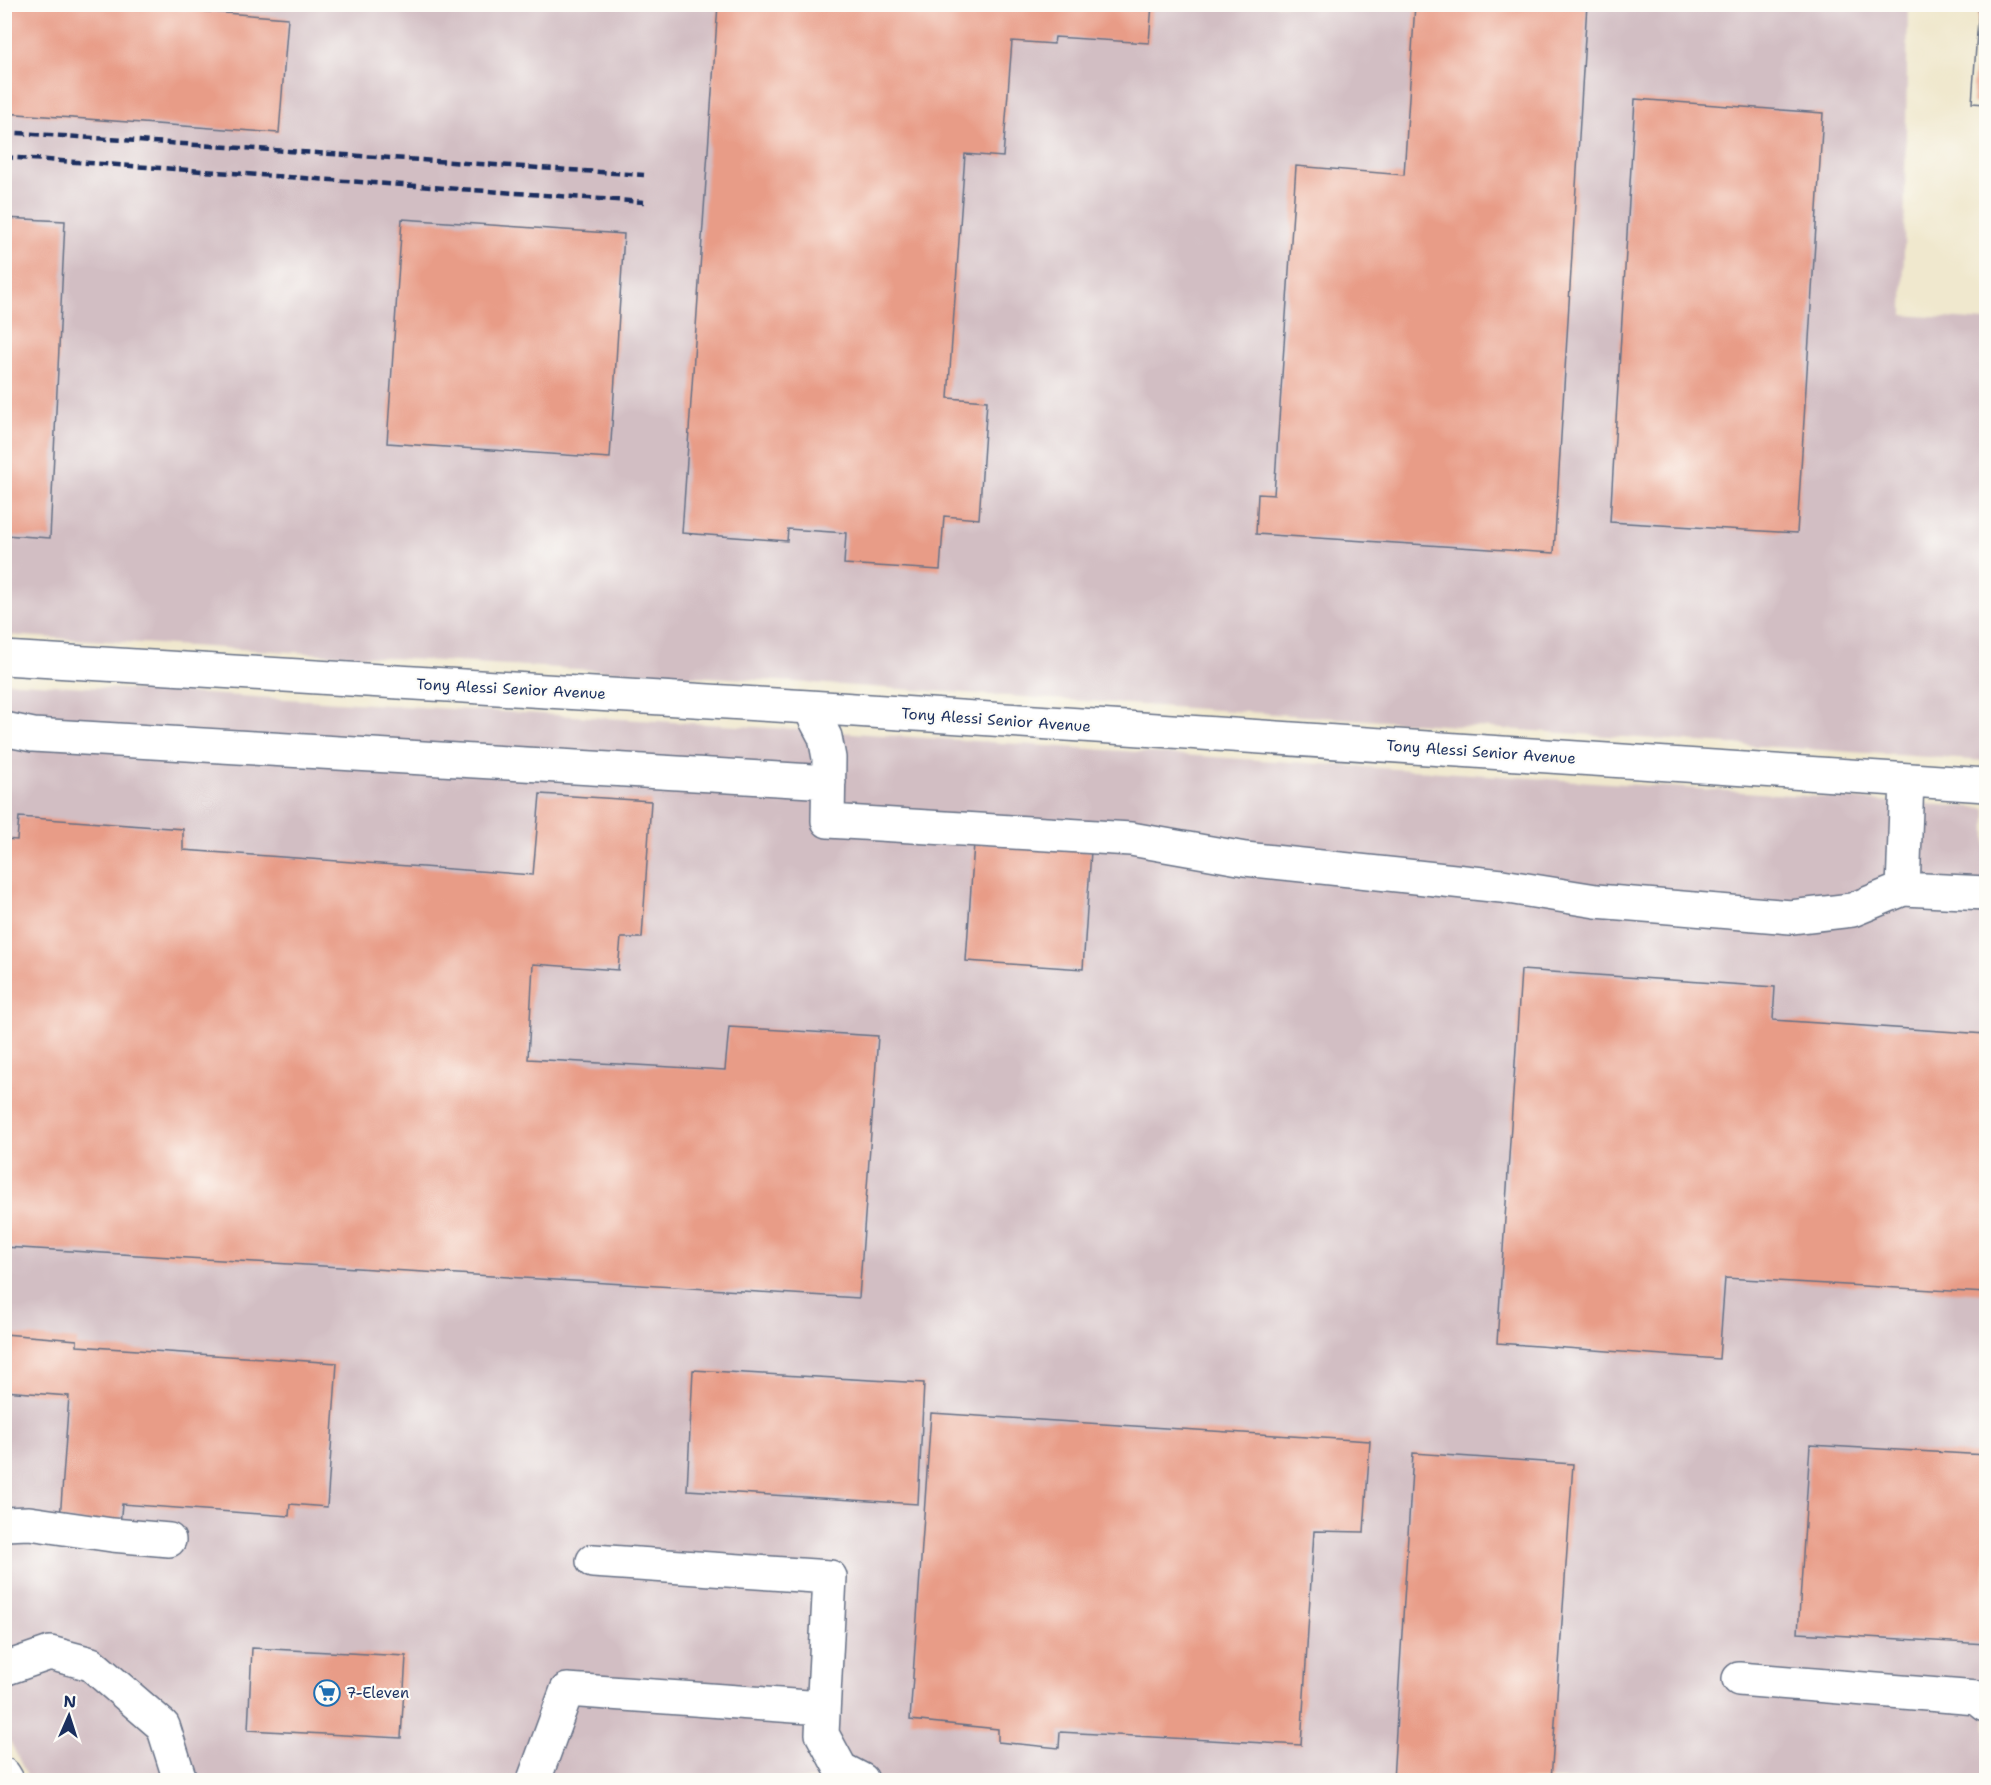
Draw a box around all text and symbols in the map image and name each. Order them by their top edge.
street label: Tony Alessi Senior Avenue [416,674,606,704]
street label: Tony Alessi Senior Avenue [901,703,1091,737]
street label: Tony Alessi Senior Avenue [1386,735,1576,769]
supermarket icon: 7-Eleven [312,1678,342,1708]
place label: 7-Eleven [346,1683,409,1703]
north arrow [39,1686,99,1746]
text: N [63,1691,77,1712]

